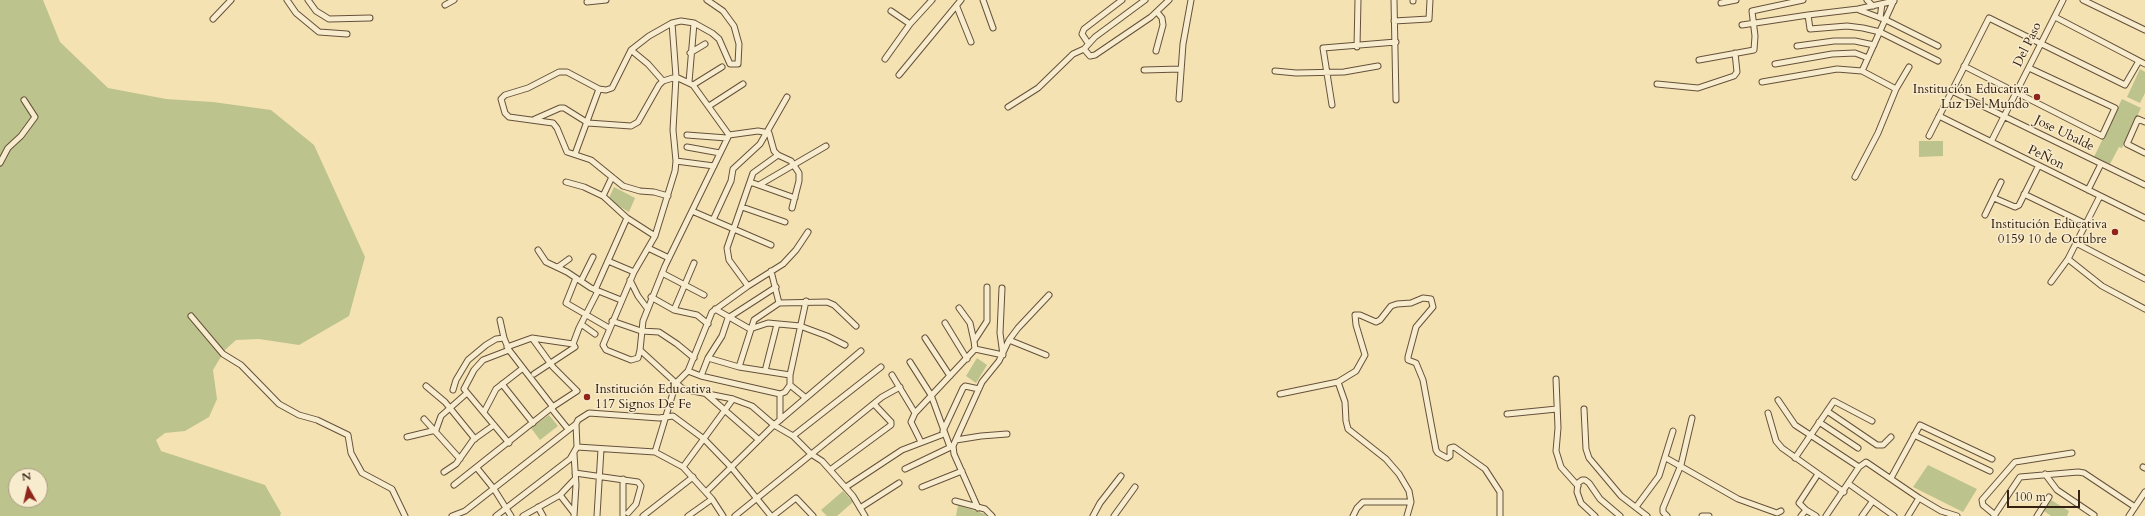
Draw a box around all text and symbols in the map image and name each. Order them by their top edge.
street label: Del Paso [2010,20,2046,70]
place label: Institución Educativa Luz Del Mundo [1913,82,2029,113]
marker: Institución Educativa Luz Del Mundo [2032,92,2042,102]
street label: Jose Ubalde [2032,113,2096,155]
street label: PeÑon [2025,142,2067,174]
place label: Institución Educativa 0159 10 de Octubre [1991,217,2107,248]
marker: Institución Educativa 0159 10 de Octubre [2110,227,2120,237]
place label: Institución Educativa 117 Signos De Fe [595,382,711,413]
marker: Institución Educativa 117 Signos De Fe [582,392,592,402]
north arrow [8,468,48,508]
text: N [21,469,32,485]
scale bar [2009,482,2082,508]
text: 100 m [2014,489,2046,505]

